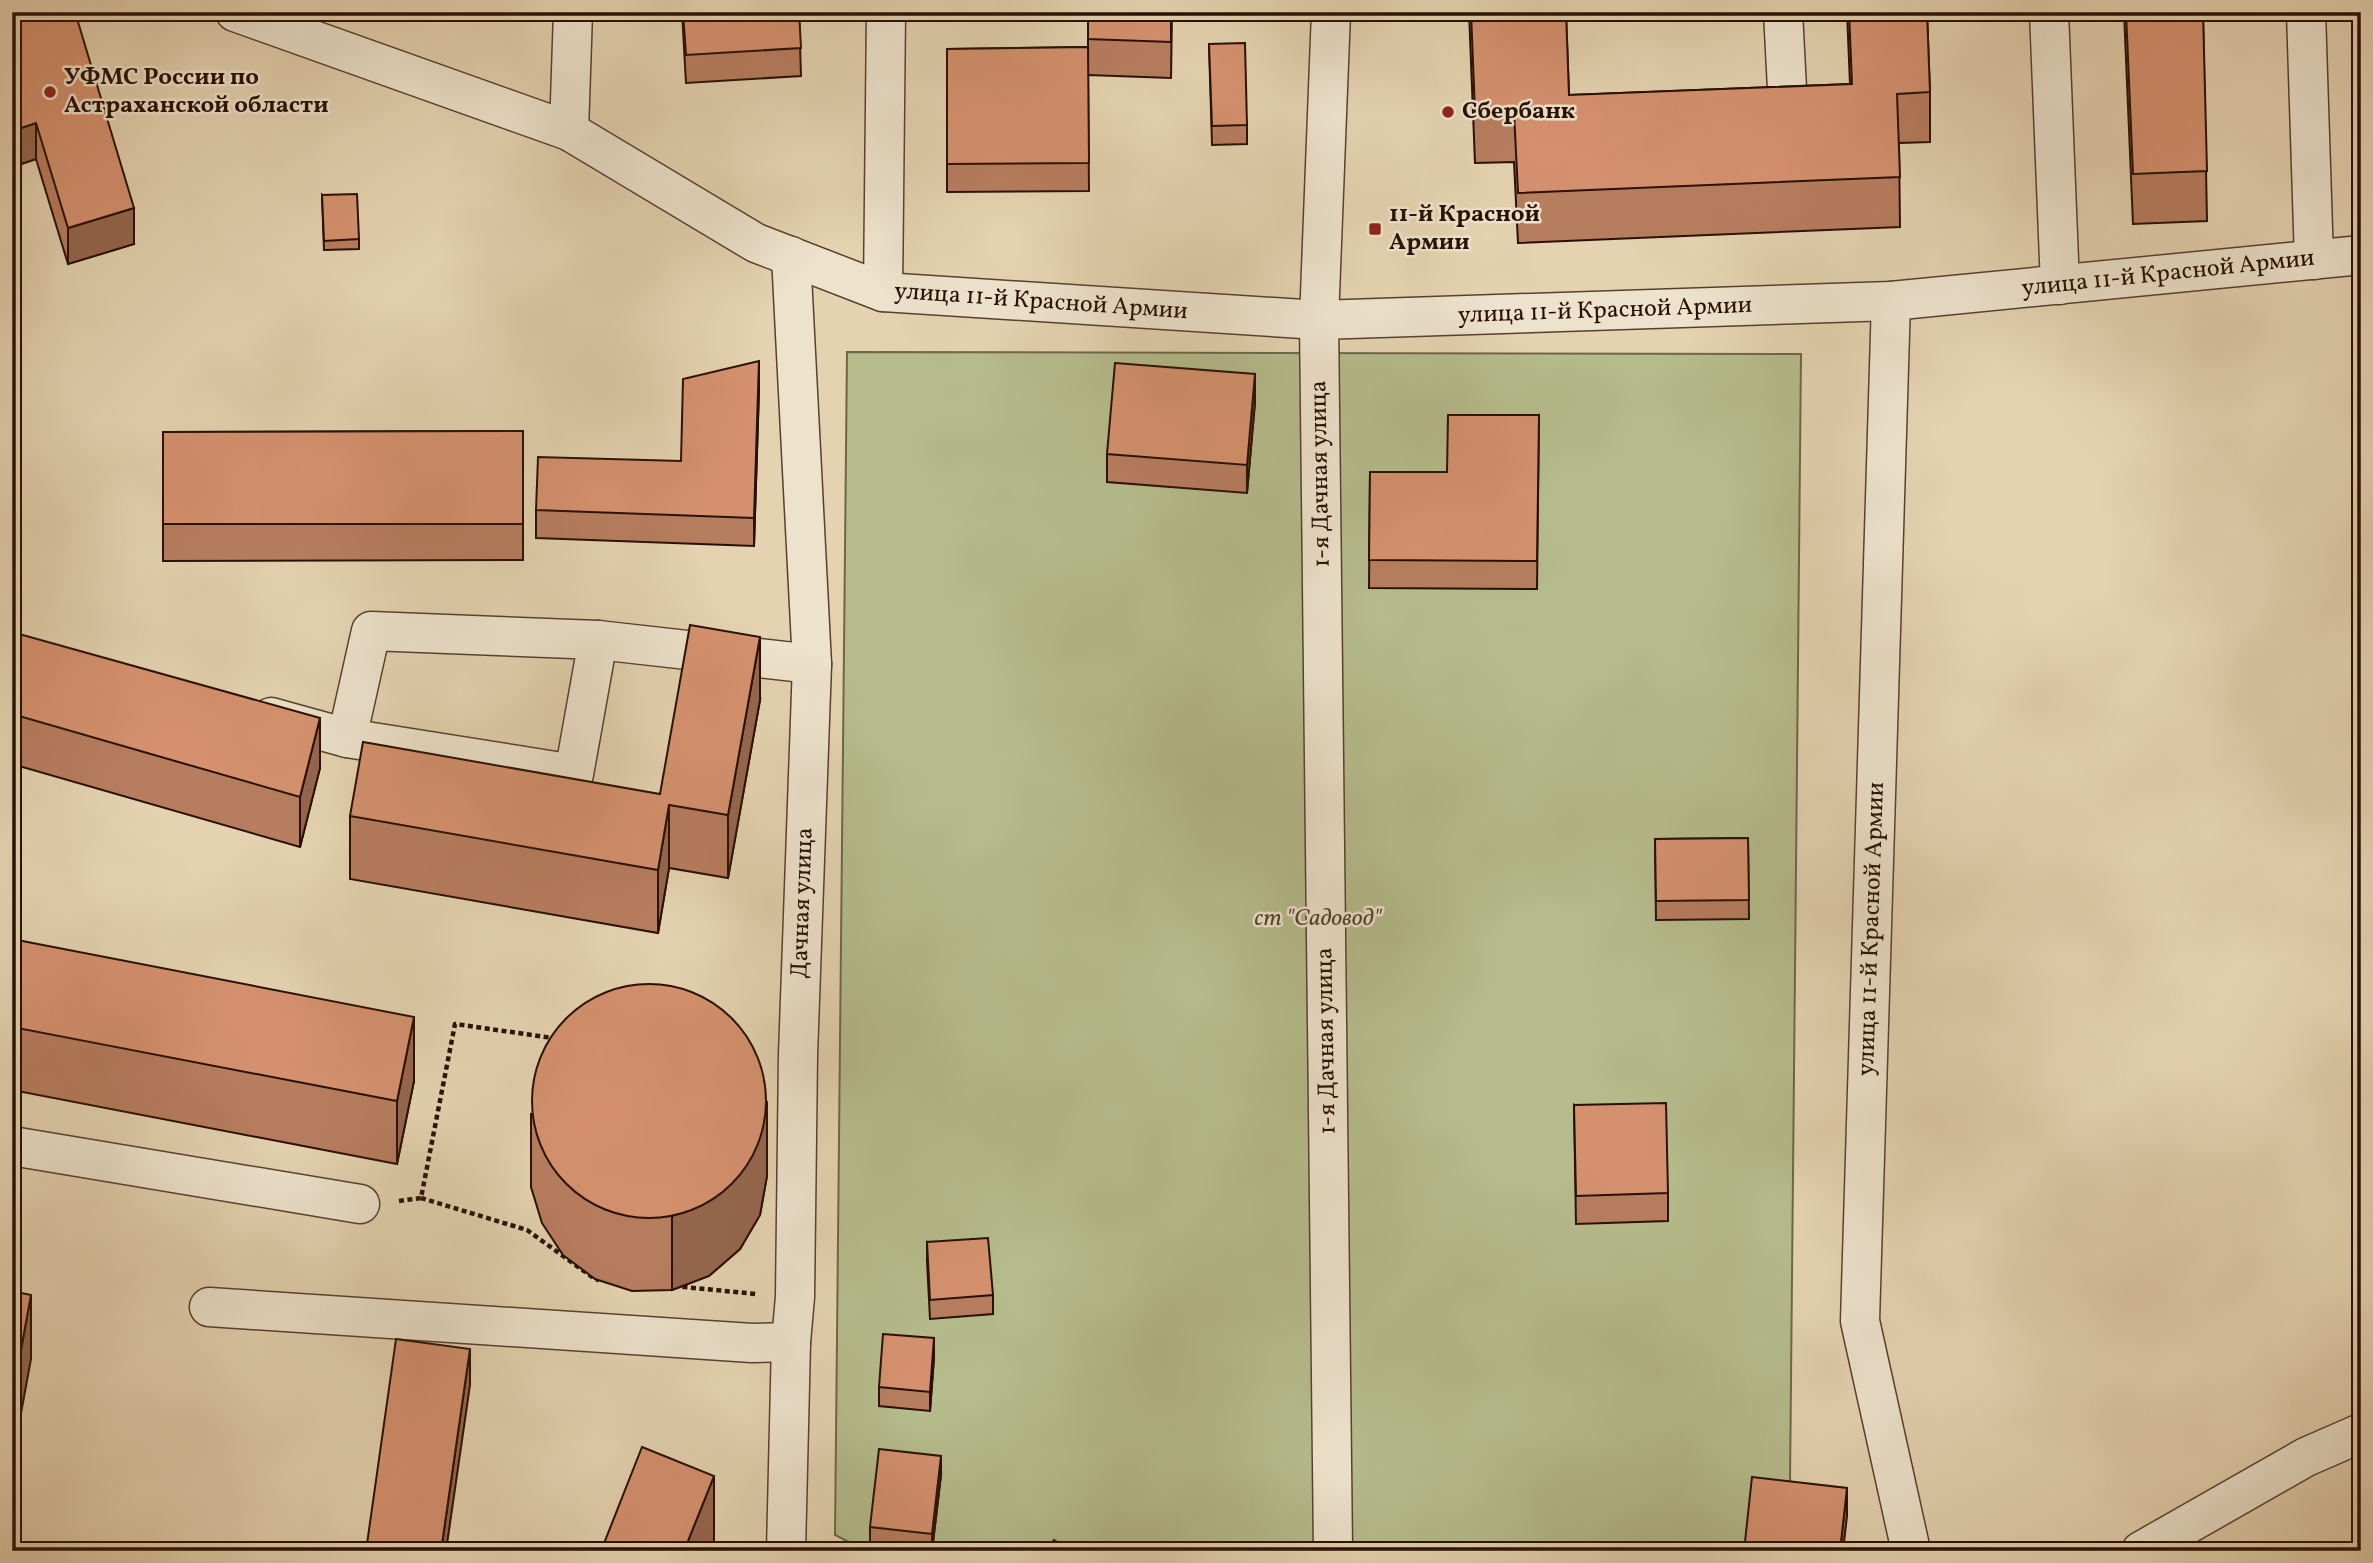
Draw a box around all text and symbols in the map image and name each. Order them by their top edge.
place label: УФМС России по Астраханской области [64,61,329,123]
marker: УФМС России по Астраханской области [42,84,58,100]
place label: Сбербанк [1462,95,1575,129]
marker: Сбербанк [1440,104,1456,120]
place label: 11-й Красной Армии [1389,198,1540,260]
marker: 11-й Красной Армии [1367,221,1383,237]
street label: улица 11-й Красной Армии [2020,242,2316,306]
street label: улица 11-й Красной Армии [893,275,1189,329]
street label: улица 11-й Красной Армии [1457,289,1753,333]
street label: 1-я Дачная улица [1302,380,1340,568]
street label: улица 11-й Красной Армии [1850,781,1894,1077]
street label: Дачная улица [783,827,823,979]
park label: ст "Садовод" [1254,902,1383,936]
street label: 1-я Дачная улица [1308,947,1346,1135]

